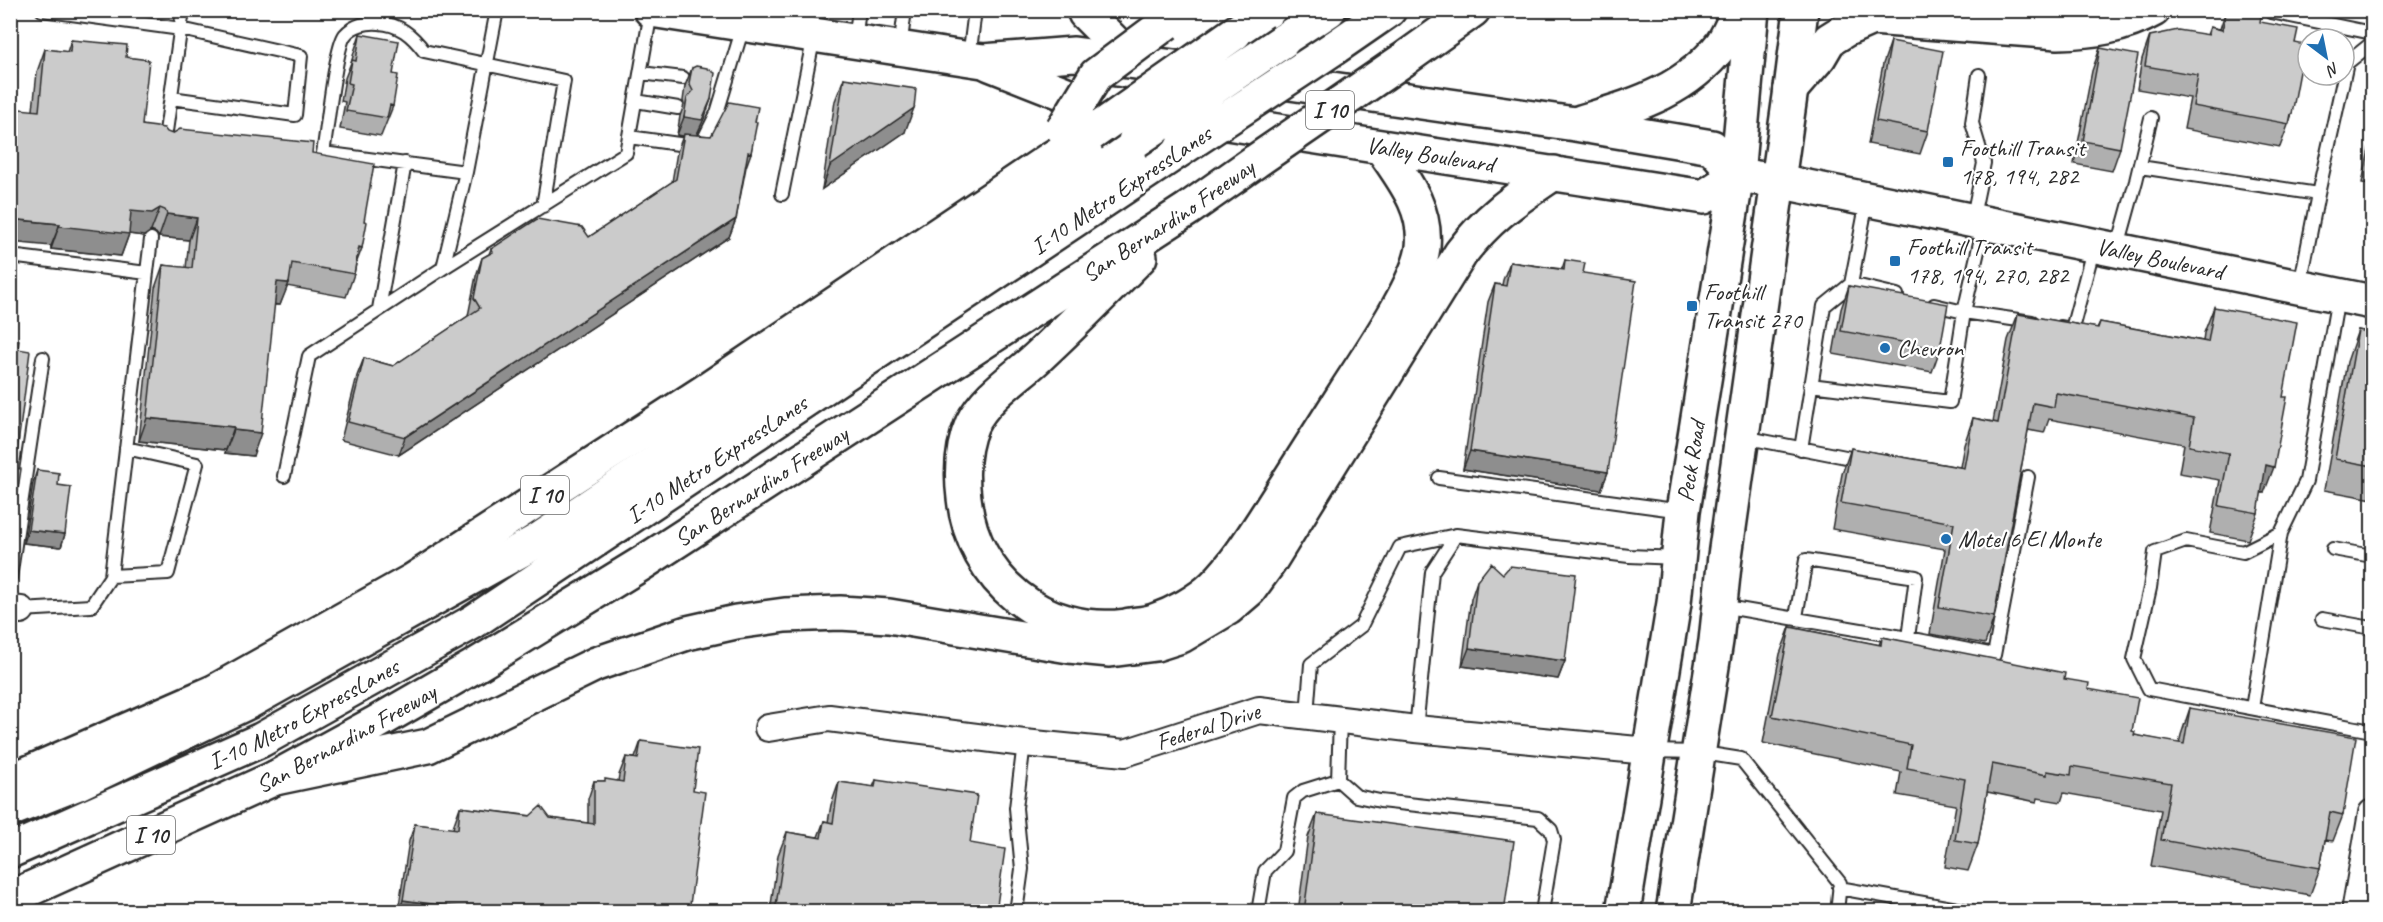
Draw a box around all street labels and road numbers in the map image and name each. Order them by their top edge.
road number: I 10 [1306,91,1354,129]
street label: I-10 Metro ExpressLanes [1025,118,1218,261]
street label: Valley Boulevard [1364,130,1500,180]
street label: San Bernardino Freeway [1076,151,1261,289]
street label: Valley Boulevard [2094,231,2230,287]
street label: I-10 Metro ExpressLanes [620,387,814,530]
street label: Peck Road [1670,415,1713,504]
street label: San Bernardino Freeway [669,418,855,553]
road number: I 10 [521,476,569,514]
street label: I-10 Metro ExpressLanes [204,651,405,776]
street label: San Bernardino Freeway [251,676,443,800]
street label: Federal Drive [1152,695,1266,757]
road number: I 10 [127,816,175,854]

